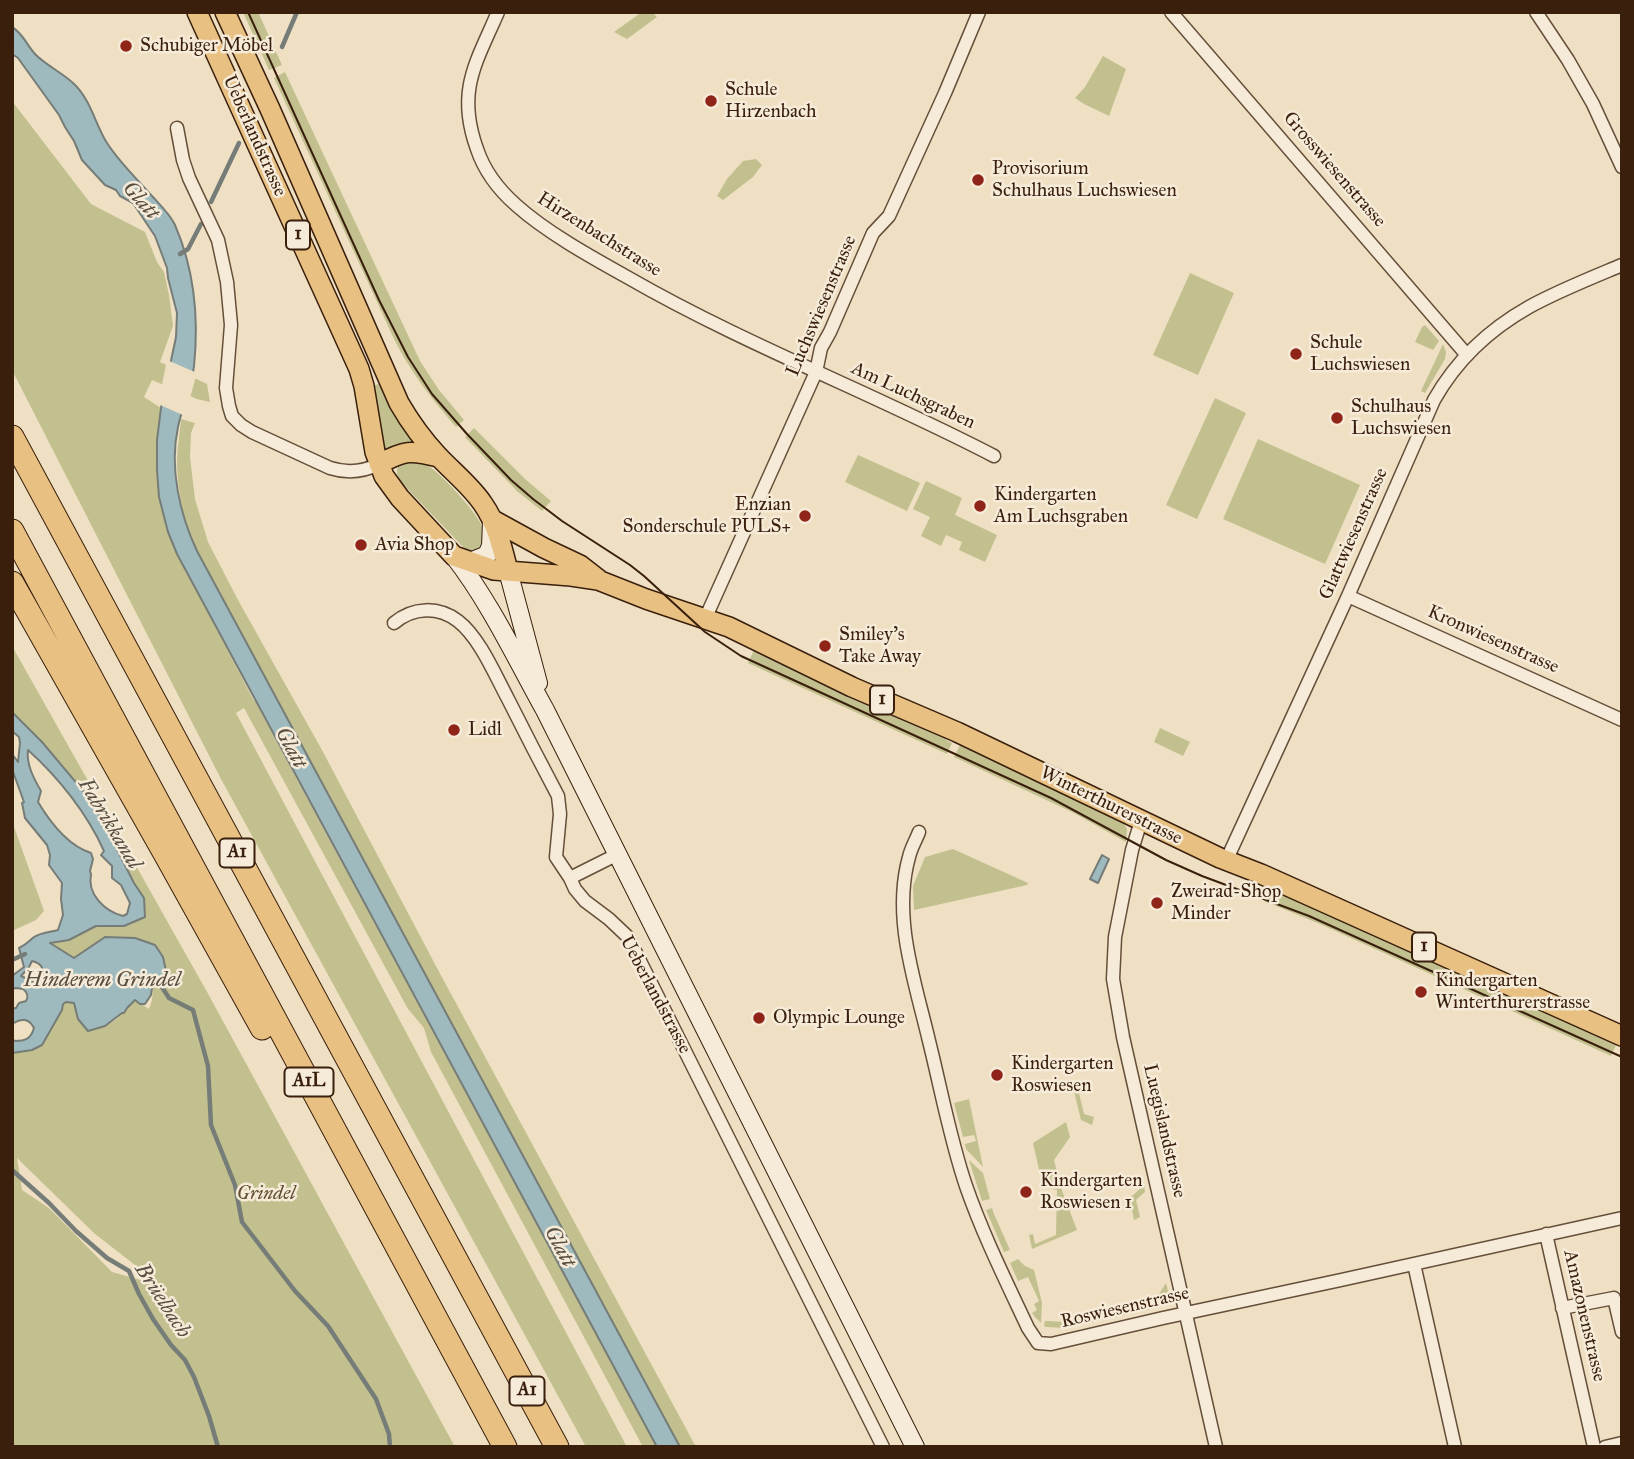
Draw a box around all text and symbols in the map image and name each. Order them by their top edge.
place label: Schubiger Möbel [140,35,273,57]
marker: Schubiger Möbel [118,38,134,54]
street label: Ueberlandstrasse [217,72,291,200]
place label: Schule Hirzenbach [725,79,817,123]
marker: Schule Hirzenbach [703,93,719,109]
street label: Grosswiesenstrasse [1278,108,1390,232]
place label: Provisorium Schulhaus Luchswiesen [992,158,1177,202]
marker: Provisorium Schulhaus Luchswiesen [970,172,986,188]
water label: Glatt [116,177,164,225]
street label: Hirzenbachstrasse [533,188,665,282]
road number: 1 [286,220,310,249]
street label: Luchswiesenstrasse [782,232,862,380]
place label: Schule Luchswiesen [1310,332,1410,376]
marker: Schule Luchswiesen [1288,346,1304,362]
street label: Am Luchsgraben [847,357,979,435]
place label: Schulhaus Luchswiesen [1351,396,1451,440]
marker: Schulhaus Luchswiesen [1329,410,1345,426]
street label: Glattwiesenstrasse [1315,465,1393,603]
place label: Kindergarten Am Luchsgraben [994,484,1128,528]
place label: Enzian Sonderschule PULS+ [623,494,791,538]
marker: Kindergarten Am Luchsgraben [972,498,988,514]
marker: Enzian Sonderschule PULS+ [797,508,813,524]
place label: Avia Shop [375,534,454,556]
marker: Avia Shop [353,537,369,553]
street label: Kronwiesenstrasse [1424,601,1562,679]
place label: Smiley's Take Away [839,624,921,668]
marker: Smiley's Take Away [817,638,833,654]
road number: 1 [870,686,894,714]
place label: Lidl [468,719,502,741]
marker: Lidl [446,722,462,738]
water label: Glatt [269,723,311,773]
street label: Winterthurerstrasse [1036,762,1186,850]
water label: Fabrikkanal [72,774,146,874]
road number: A1 [219,838,254,868]
place label: Zweirad-Shop Minder [1171,881,1281,925]
marker: Zweirad-Shop Minder [1149,895,1165,911]
street label: Ueberlandstrasse [614,932,696,1058]
road number: 1 [1412,932,1436,962]
water label: Hinderem Grindel [23,968,181,994]
place label: Kindergarten Winterthurerstrasse [1435,970,1590,1014]
marker: Kindergarten Winterthurerstrasse [1413,984,1429,1000]
place label: Olympic Lounge [773,1007,905,1029]
marker: Olympic Lounge [751,1010,767,1026]
place label: Kindergarten Roswiesen [1011,1053,1113,1097]
street label: Luegislandstrasse [1138,1062,1190,1200]
marker: Kindergarten Roswiesen [989,1067,1005,1083]
road number: A1L [284,1068,334,1097]
place label: Kindergarten Roswiesen 1 [1040,1170,1142,1214]
park label: Grindel [237,1183,295,1205]
marker: Kindergarten Roswiesen 1 [1018,1184,1034,1200]
water label: Glatt [538,1222,580,1272]
street label: Amazonenstrasse [1558,1248,1610,1384]
water label: Brüelbach [129,1259,195,1343]
street label: Roswiesenstrasse [1059,1282,1191,1334]
road number: A1 [510,1376,544,1406]

